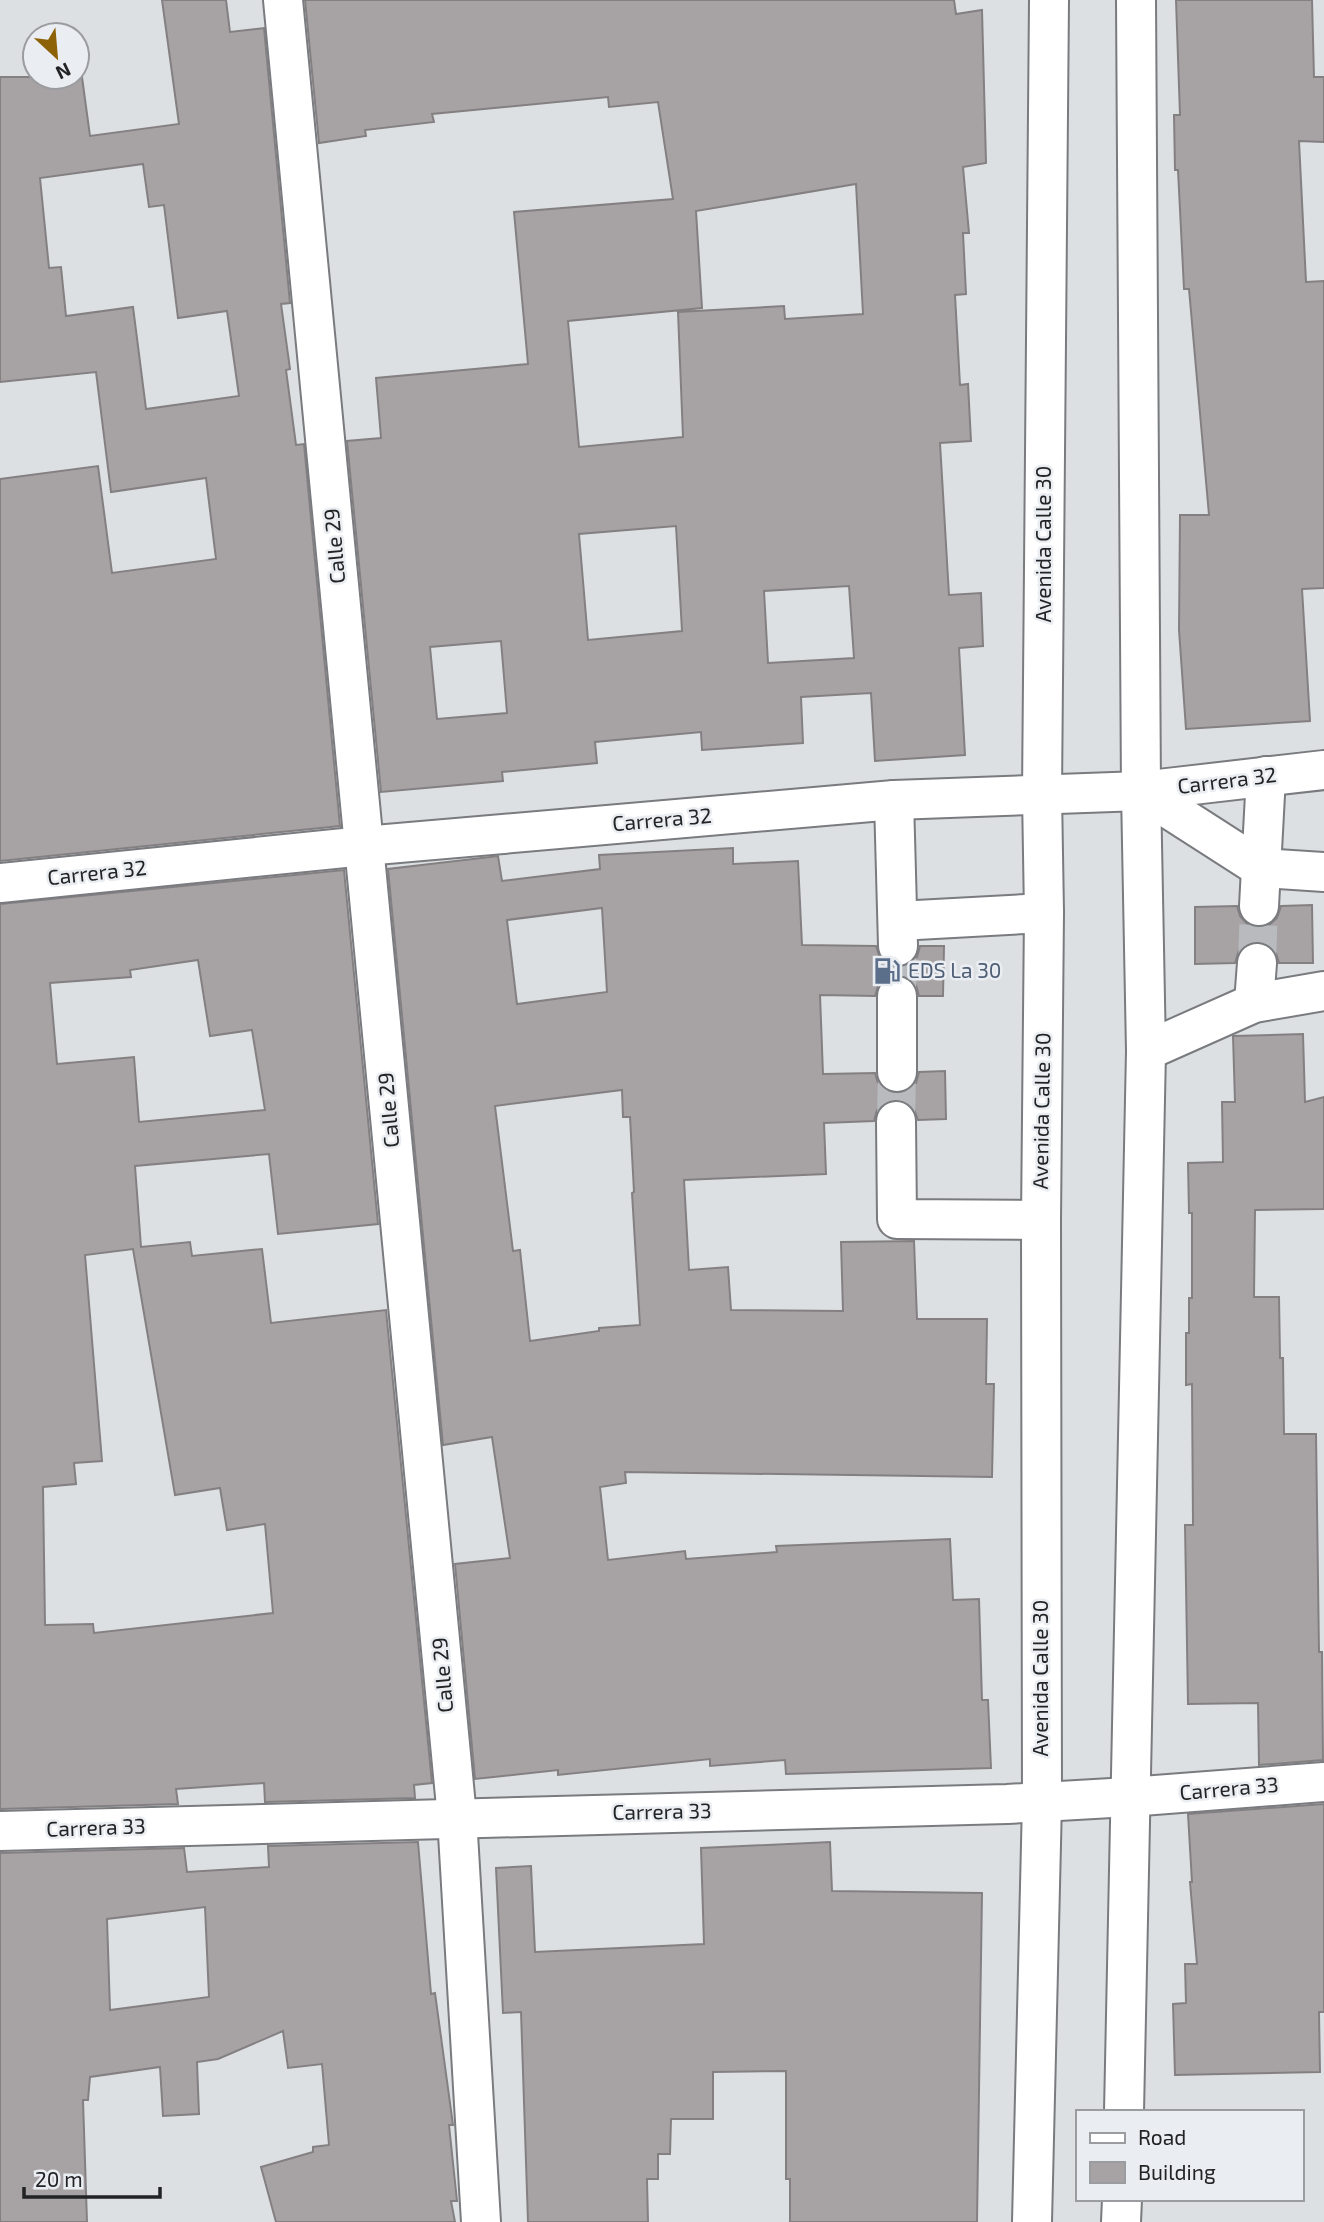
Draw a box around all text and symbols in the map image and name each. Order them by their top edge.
north arrow [21,21,91,91]
text: N [52,58,75,85]
street label: Avenida Calle 30 [1030,466,1055,622]
street label: Calle 29 [318,507,349,585]
street label: Carrera 32 [1176,761,1278,798]
street label: Carrera 32 [611,802,713,835]
street label: Carrera 32 [46,854,148,889]
fuel station icon: EDS La 30 [872,956,902,986]
place label: EDS La 30 [908,957,1002,982]
street label: Avenida Calle 30 [1027,1032,1054,1190]
street label: Calle 29 [372,1071,403,1149]
street label: Avenida Calle 30 [1027,1600,1052,1756]
street label: Calle 29 [426,1636,457,1714]
street label: Carrera 33 [1178,1771,1279,1804]
street label: Carrera 33 [612,1797,712,1824]
street label: Carrera 33 [46,1812,146,1841]
legend [1076,2110,1303,2201]
text: Road [1138,2124,1186,2149]
scale bar [24,2156,161,2200]
text: Building [1138,2159,1216,2184]
text: 20 m [35,2166,83,2191]

